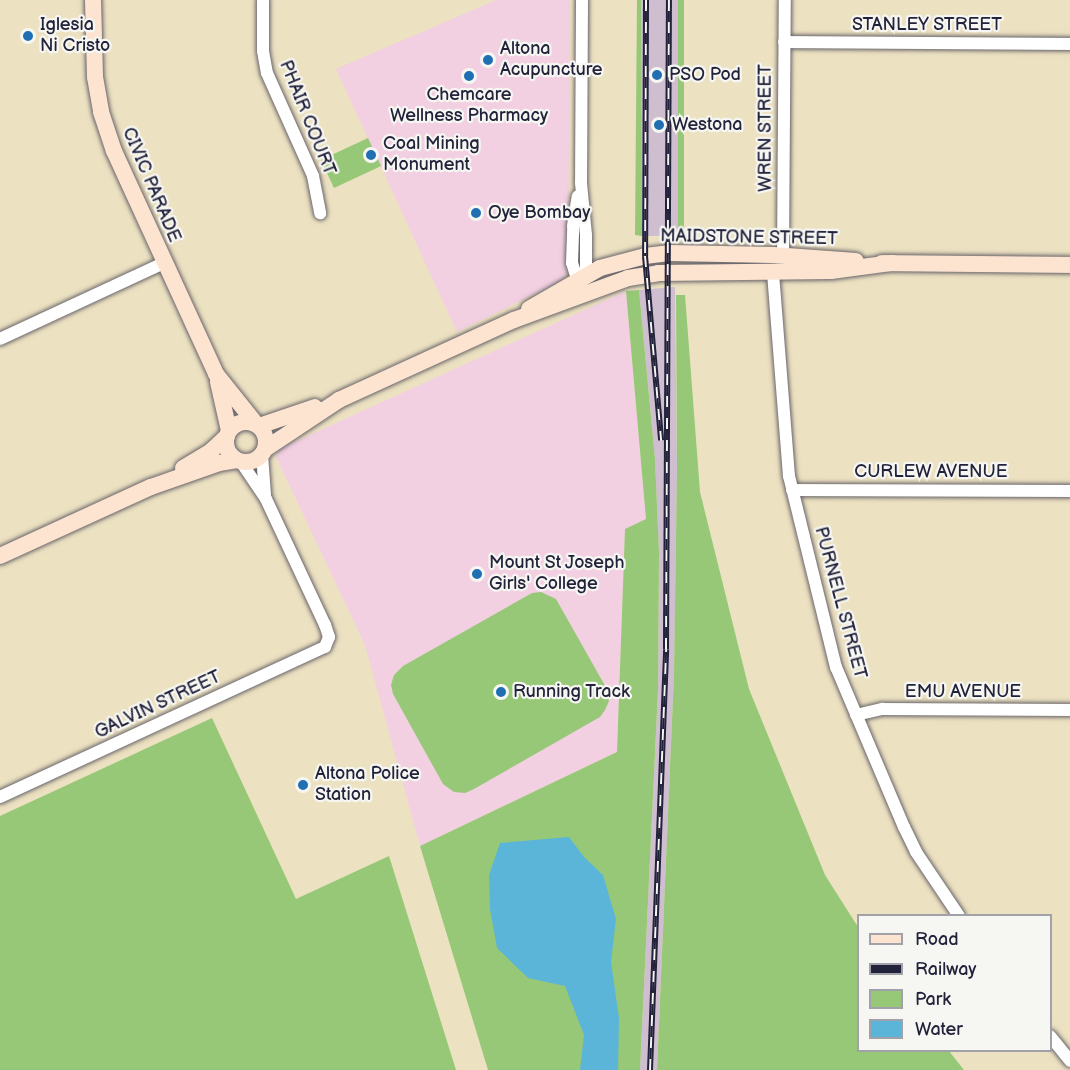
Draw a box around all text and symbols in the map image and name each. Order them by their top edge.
street label: STANLEY STREET [852,14,1002,36]
place label: Iglesia Ni Cristo [40,15,110,57]
marker: Iglesia Ni Cristo [21,29,35,43]
place label: Altona Acupuncture [500,39,603,82]
marker: Altona Acupuncture [481,53,495,67]
street label: PHAIR COURT [274,57,340,179]
place label: PSO Pod [669,64,741,86]
street label: WREN STREET [755,64,777,192]
marker: PSO Pod [650,68,664,82]
marker: Chemcare Wellness Pharmacy [462,69,476,83]
place label: Chemcare Wellness Pharmacy [390,85,548,128]
place label: Westona [672,114,743,136]
marker: Westona [650,116,668,134]
street label: CIVIC PARADE [117,124,185,246]
place label: Coal Mining Monument [383,134,480,176]
marker: Coal Mining Monument [364,148,378,162]
place label: Oye Bombay [488,202,590,224]
marker: Oye Bombay [469,206,483,220]
street label: MAIDSTONE STREET [660,226,838,250]
street label: CURLEW AVENUE [854,461,1008,483]
street label: PURNELL STREET [809,524,871,682]
place label: Mount St Joseph Girls' College [489,553,626,596]
marker: Mount St Joseph Girls' College [470,567,484,581]
street label: GALVIN STREET [91,666,225,744]
place label: Running Track [513,681,630,703]
street label: EMU AVENUE [905,681,1021,703]
marker: Running Track [494,685,508,699]
place label: Altona Police Station [315,764,420,806]
marker: Altona Police Station [296,778,310,792]
legend [857,914,1052,1052]
text: Road [915,929,959,950]
text: Railway [915,959,977,980]
text: Park [915,989,951,1010]
text: Water [915,1019,963,1040]

